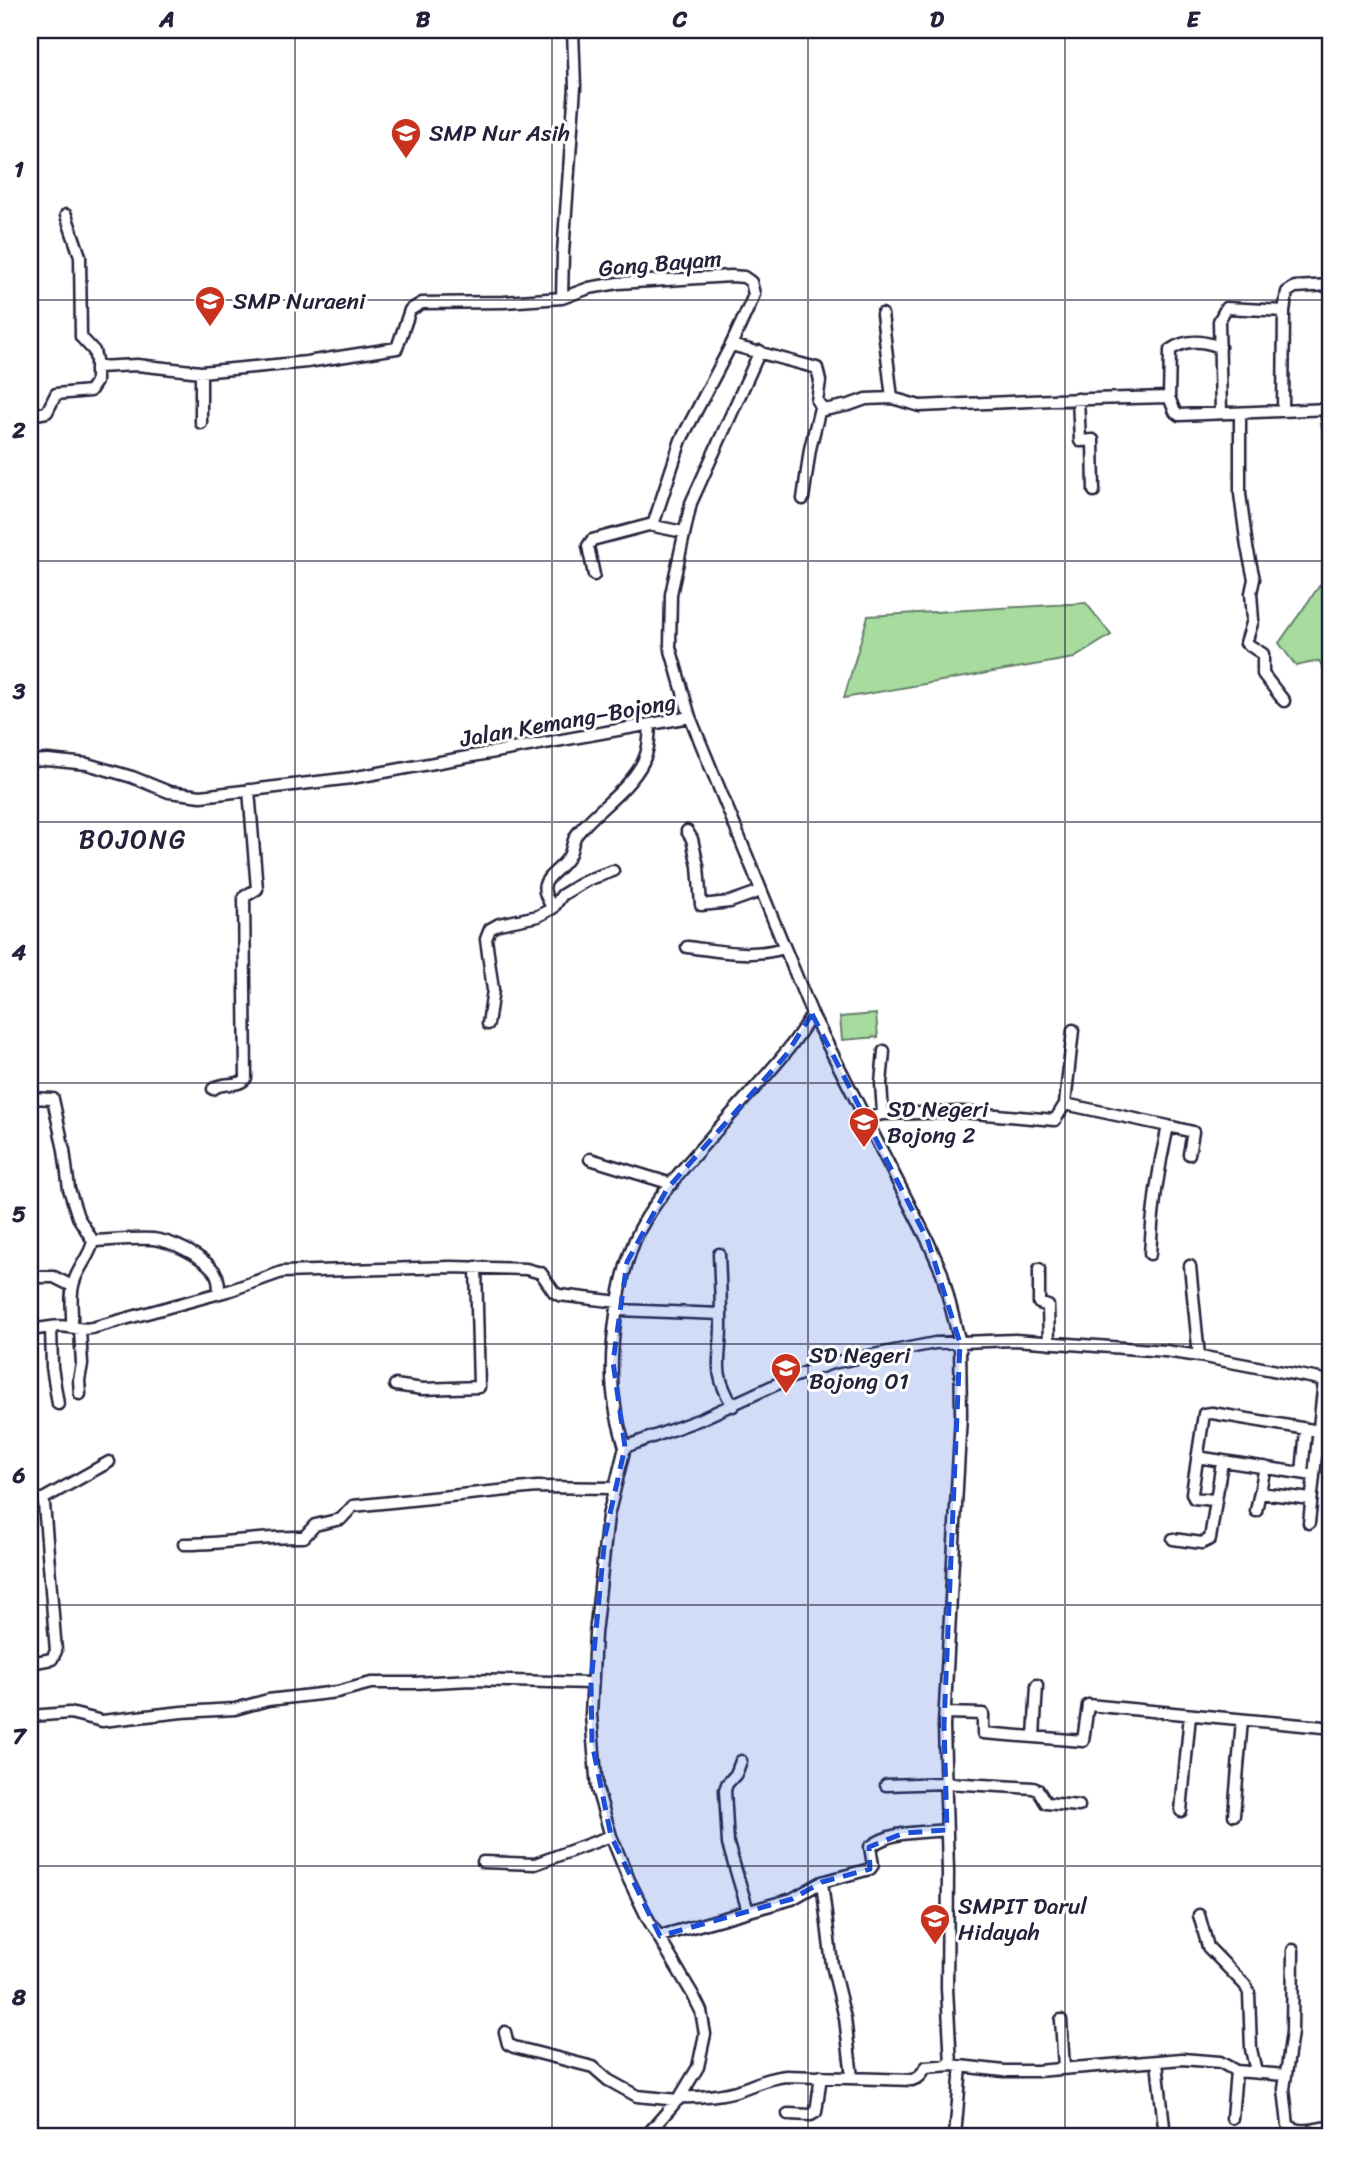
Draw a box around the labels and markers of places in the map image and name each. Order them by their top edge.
place label: SMP Nur Asih [429,113,570,154]
school or university icon: SMP Nur Asih [389,116,423,160]
place label: SMP Nuraeni [233,281,366,322]
school or university icon: SMP Nuraeni [193,284,227,328]
place label: SD Negeri Bojong 2 [887,1089,989,1156]
school or university icon: SD Negeri Bojong 2 [847,1105,881,1149]
place label: SD Negeri Bojong 01 [809,1335,911,1402]
school or university icon: SD Negeri Bojong 01 [769,1351,803,1395]
place label: SMPIT Darul Hidayah [958,1886,1087,1953]
school or university icon: SMPIT Darul Hidayah [918,1902,952,1946]

